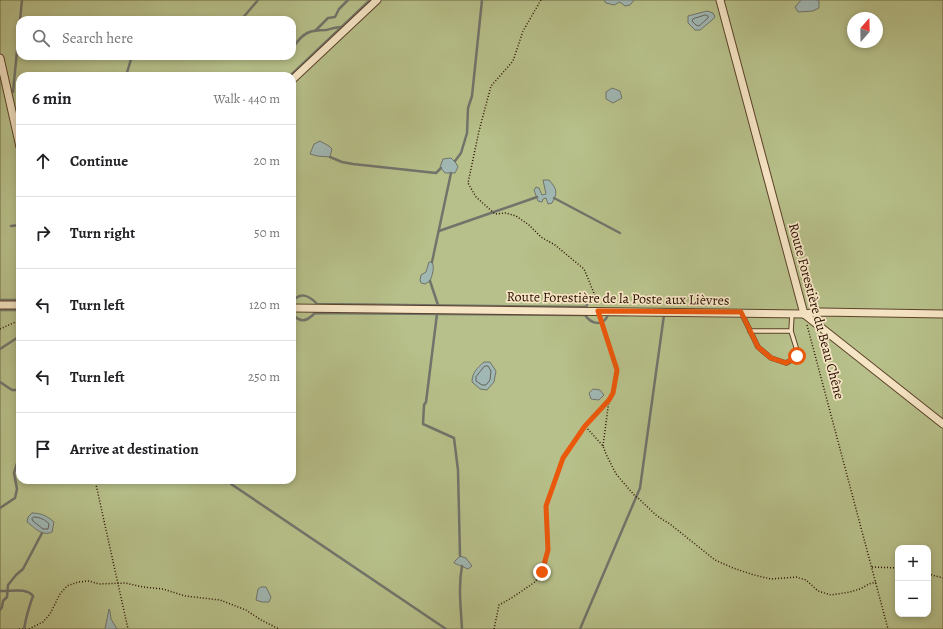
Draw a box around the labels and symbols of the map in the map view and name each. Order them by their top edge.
north arrow [847,12,883,48]
street label: Route Forestière du Beau Chêne [784,221,849,401]
street label: Route Forestière de la Poste aux Lièvres [506,287,730,310]
route start [788,347,806,365]
route end [533,563,551,581]

